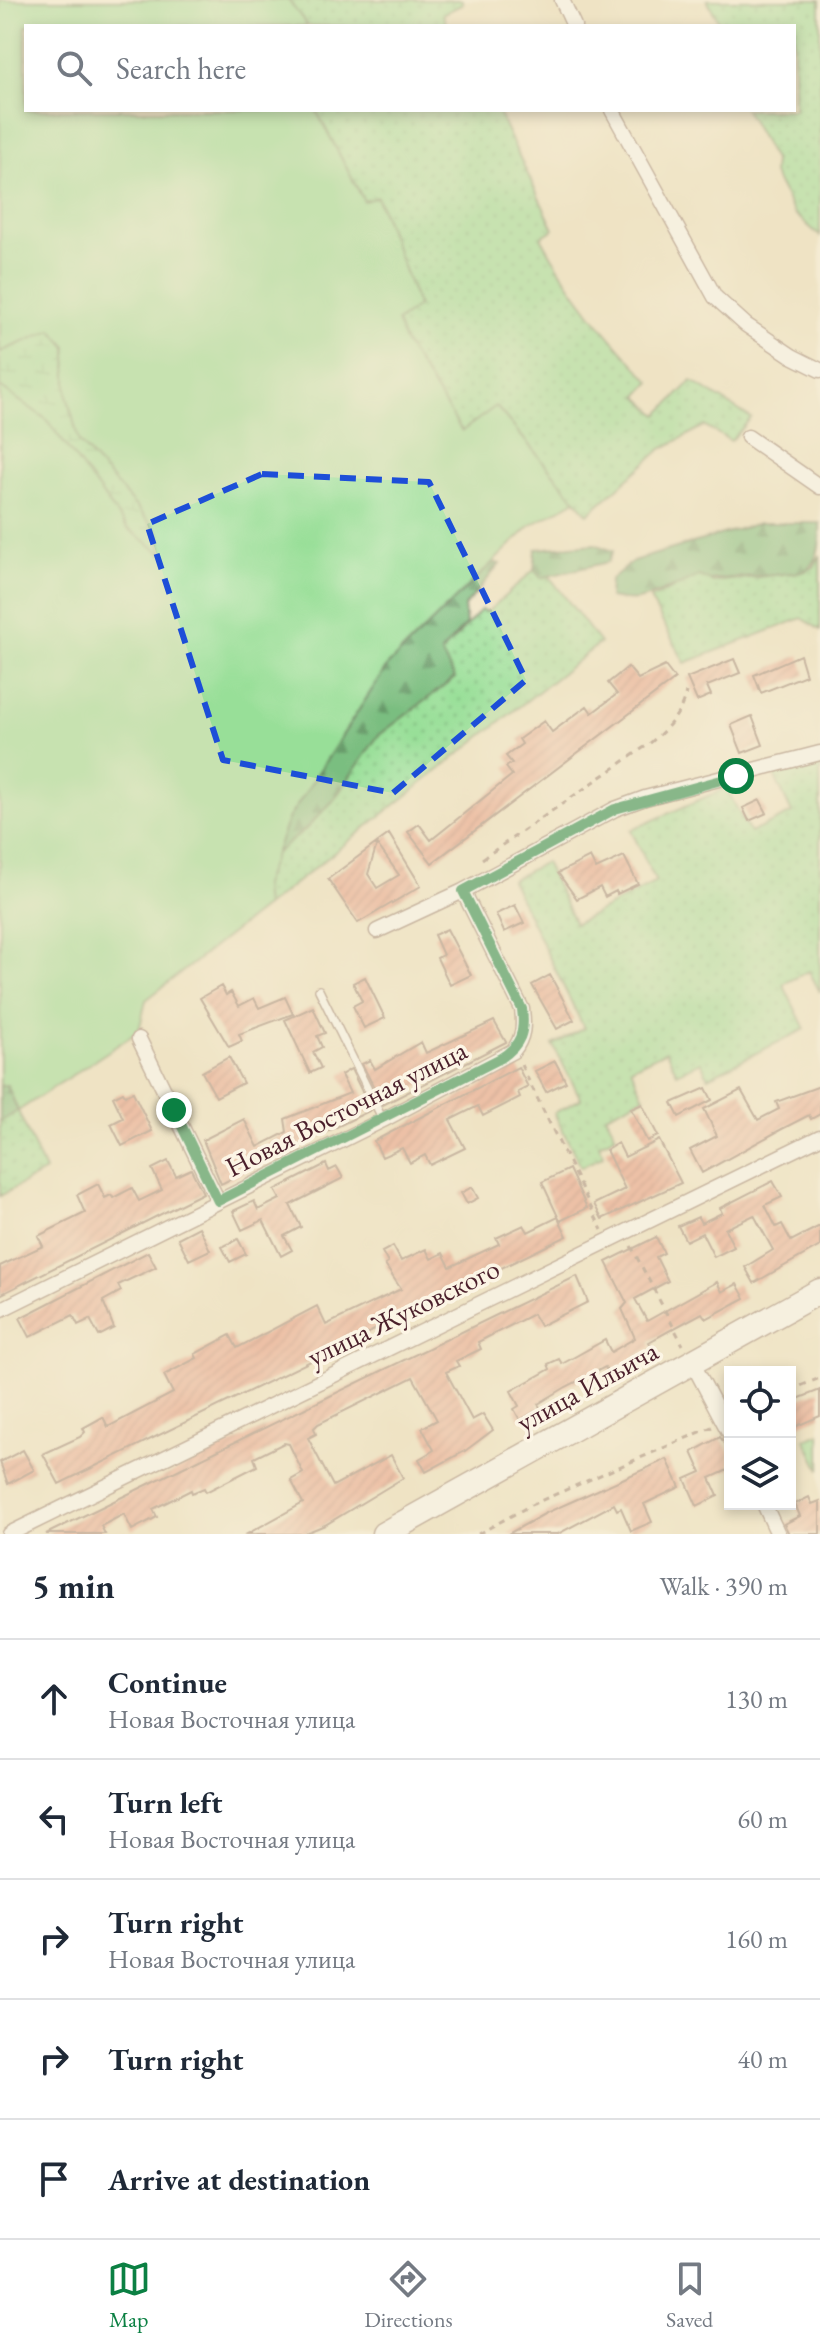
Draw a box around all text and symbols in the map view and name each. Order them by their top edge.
search box [24,24,796,112]
icon: search [52,46,96,90]
text: Search here [116,49,246,88]
route start [718,758,754,794]
street label: Новая Восточная улица [219,1031,474,1185]
route end [156,1092,192,1128]
street label: улица Жуковского [301,1250,505,1374]
street label: улица Ильича [510,1332,665,1440]
map controls [724,1366,796,1510]
button: locate [724,1366,796,1438]
button: layers [724,1438,796,1510]
text: 5 min [32,1564,115,1608]
text: Walk · 390 m [660,1569,788,1603]
text: Continue [108,1663,227,1702]
icon: ahead [32,1677,76,1721]
text: 130 m [725,1682,788,1716]
text: Новая Восточная улица [108,1702,356,1736]
text: Turn left [108,1783,222,1822]
icon: left [32,1797,76,1841]
text: 60 m [738,1802,788,1836]
text: Новая Восточная улица [108,1822,356,1856]
text: Turn right [108,1903,244,1942]
icon: right [32,1917,76,1961]
text: 160 m [725,1922,788,1956]
text: Новая Восточная улица [108,1942,356,1976]
icon: right [32,2037,76,2081]
text: Turn right [108,2040,244,2079]
text: 40 m [738,2042,788,2076]
icon: arrive [32,2157,76,2201]
text: Arrive at destination [108,2160,370,2199]
tab: Map [107,2257,151,2334]
tab: Directions [364,2257,453,2334]
tab: Saved [666,2257,713,2334]

